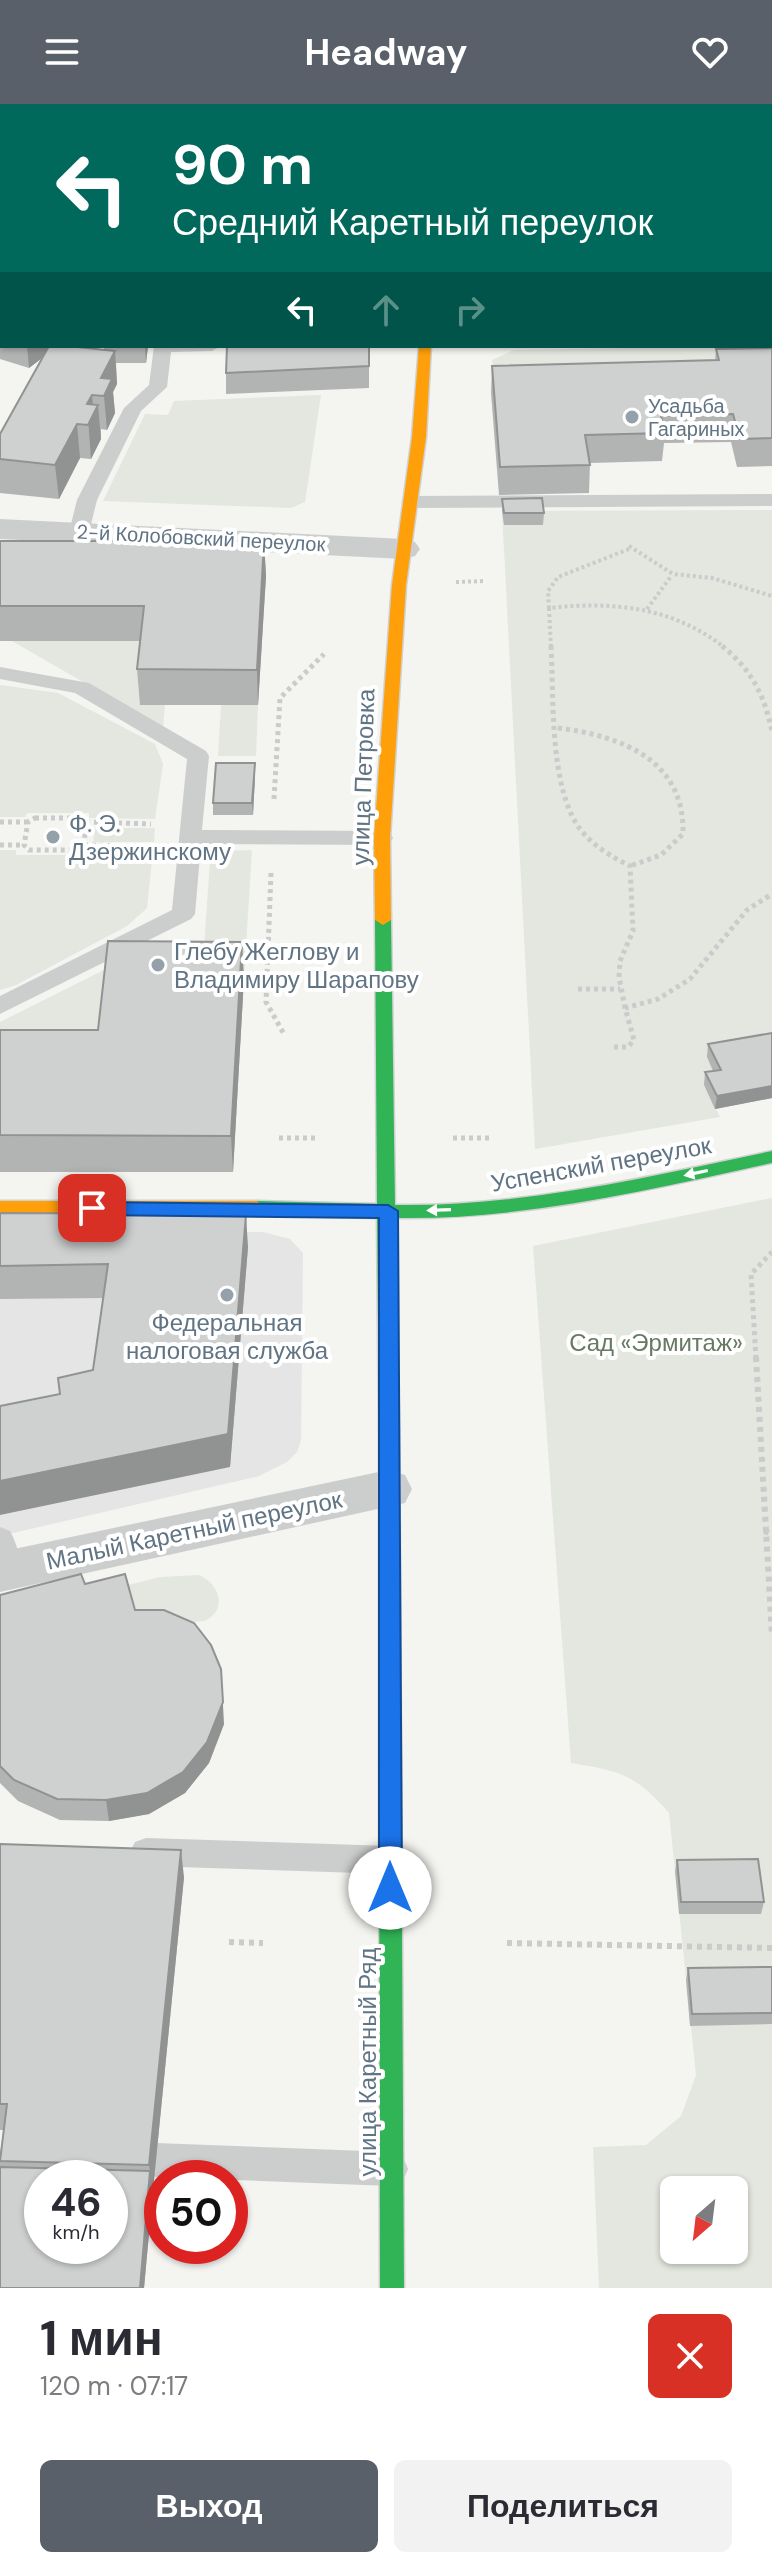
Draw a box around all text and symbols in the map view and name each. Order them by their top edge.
text: Headway [305,29,467,76]
icon: menu [40,30,84,74]
icon: heart [688,30,732,74]
text: 90 m [172,128,313,201]
icon: left [40,136,144,240]
text: Средний Каретный переулок [172,199,653,246]
icon: left [280,288,324,332]
icon: ahead [364,288,408,332]
icon: right [448,288,492,332]
place label: Усадьба Гагариных [648,393,745,442]
marker: Усадьба Гагариных [623,408,641,426]
street label: 2-й Колобовский переулок [76,519,326,558]
street label: улица Петровка [344,687,382,866]
place label: Ф. Э. Дзержинскому [69,808,231,867]
marker: Ф. Э. Дзержинскому [44,828,62,846]
place label: Глебу Жеглову и Владимиру Шарапову [174,936,419,995]
marker: Глебу Жеглову и Владимиру Шарапову [149,956,167,974]
street label: Успенский переулок [488,1129,714,1199]
one-way arrow [683,1167,708,1180]
pin [58,1174,126,1242]
icon: arrive [70,1186,114,1230]
one-way arrow [426,1203,451,1216]
marker: Федеральная налоговая служба [218,1286,236,1304]
place label: Федеральная налоговая служба [126,1307,329,1366]
park label: Сад «Эрмитаж» [569,1327,743,1358]
street label: Малый Каретный переулок [43,1483,345,1577]
position arrow [348,1846,432,1930]
street label: улица Каретный Ряд [352,1947,383,2177]
speed limit sign: 50 [144,2160,248,2264]
text: 46 [50,2176,102,2228]
north arrow [660,2176,748,2264]
map controls [660,2176,748,2264]
text: km/h [52,2219,100,2245]
text: 1 мин [40,2307,163,2370]
button: close [648,2314,732,2398]
text: 120 m · 07:17 [40,2369,188,2403]
button: Выход [40,2460,378,2552]
button: Поделиться [394,2460,732,2552]

